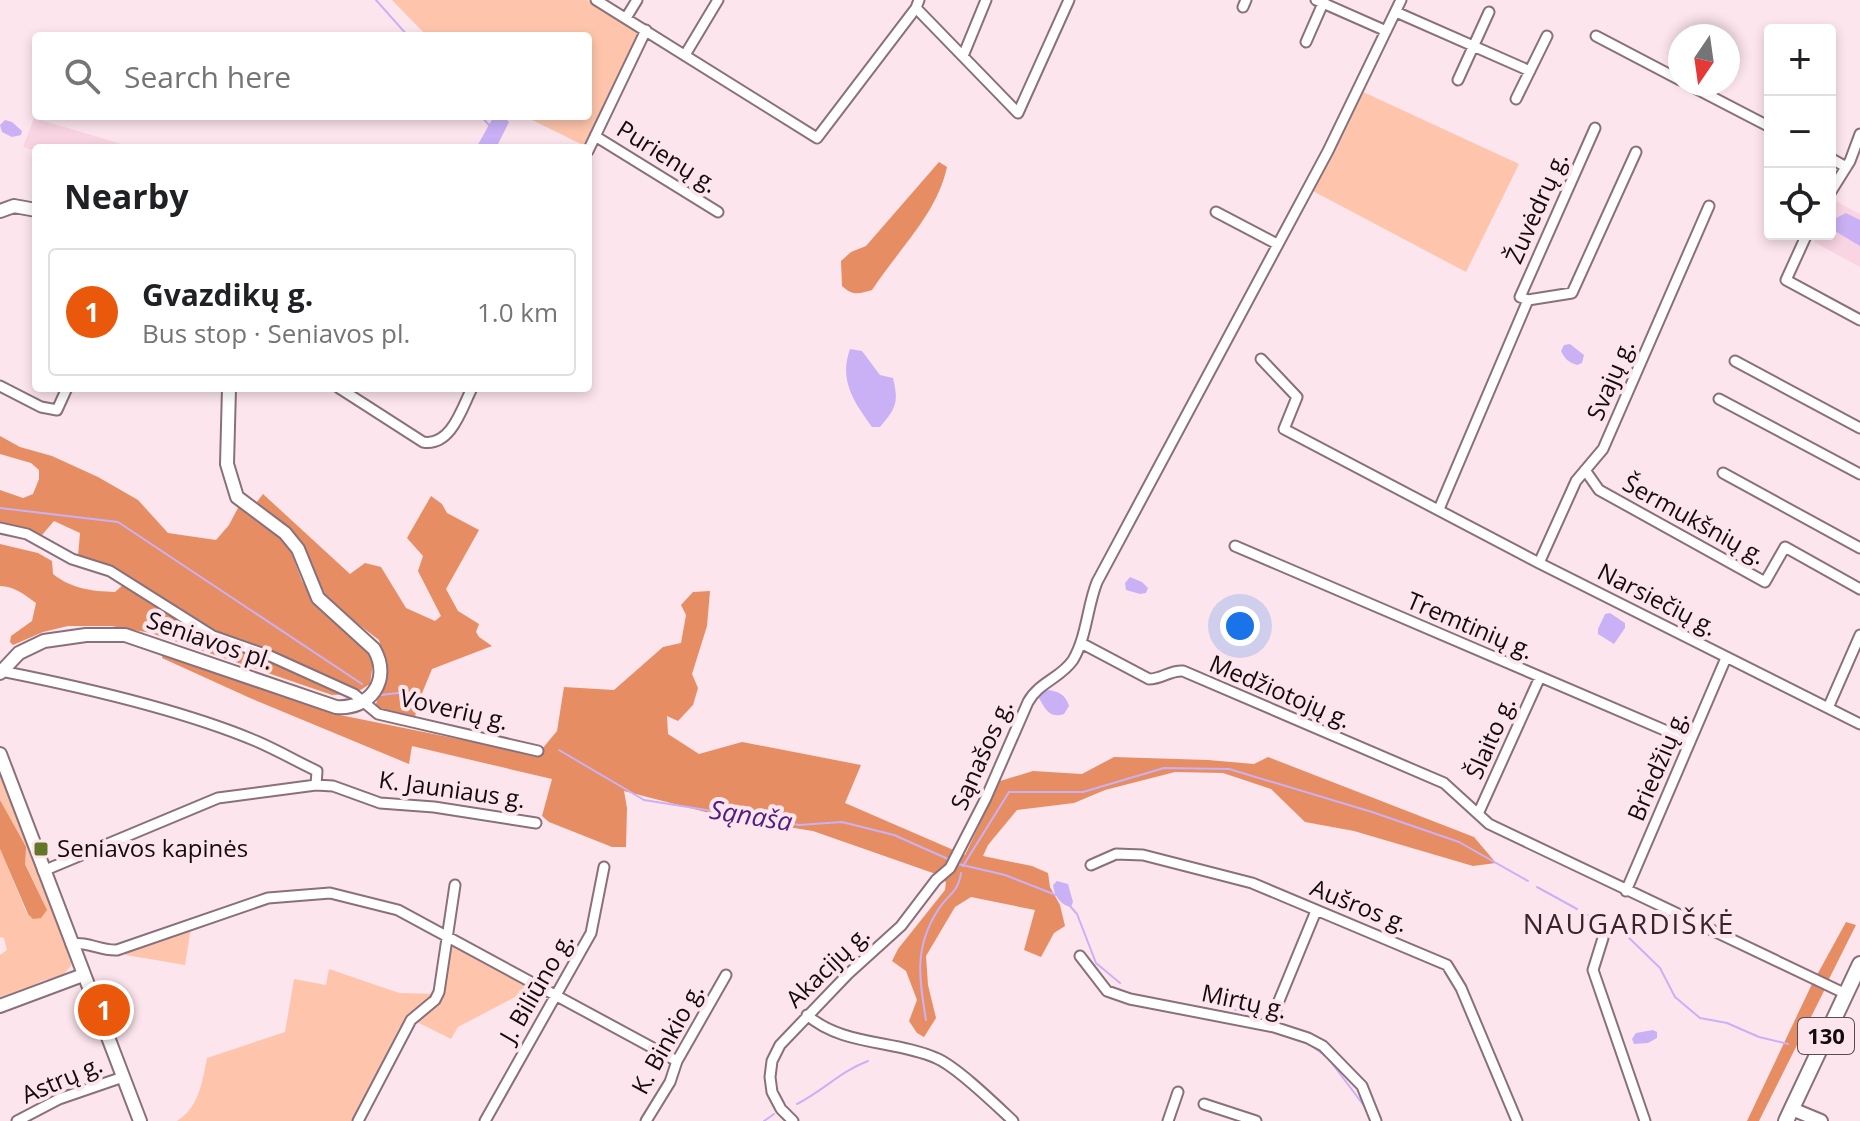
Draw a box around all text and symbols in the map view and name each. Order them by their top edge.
north arrow [1668,24,1740,96]
map controls [1764,24,1836,240]
button: + [1764,24,1836,96]
search box [32,32,592,120]
icon: search [60,54,104,98]
text: Search here [124,56,291,97]
button: − [1764,96,1836,168]
street label: Purienų g. [611,112,725,200]
street label: Žuvėdrų g. [1496,146,1575,268]
button: locate [1764,168,1836,240]
text: Nearby [64,173,189,219]
text: Gvazdikų g. [142,274,313,315]
text: 1 [85,294,99,330]
text: 1.0 km [477,294,558,330]
text: Bus stop · Seniavos pl. [142,315,410,351]
street label: Svajų g. [1578,334,1641,425]
street label: Šermukšnių g. [1617,466,1772,572]
street label: Narsiečių g. [1592,554,1723,643]
street label: Tremtinių g. [1402,583,1539,666]
street label: Seniavos pl. [143,603,278,677]
your location [1220,606,1260,646]
street label: Medžiotojų g. [1205,646,1356,735]
street label: Voverių g. [397,680,512,737]
street label: Šlaito g. [1457,691,1522,784]
street label: Sąnašos g. [942,694,1020,815]
street label: Briedžių g. [1619,705,1695,826]
street label: K. Jauniaus g. [377,762,528,815]
water label: Sąnaša [707,791,795,839]
place label: Seniavos kapinės [57,831,248,864]
marker: Seniavos kapinės [32,840,50,858]
street label: Aušros g. [1306,870,1413,939]
district label: NAUGARDIŠKĖ [1523,904,1735,942]
street label: Akacijų g. [778,918,876,1014]
street label: J. Biliūno g. [490,926,581,1050]
street label: Mirtų g. [1199,975,1290,1026]
street label: K. Binkio g. [623,977,711,1100]
pin: 1 [78,980,130,1040]
road number: 130 [1798,1018,1854,1054]
street label: Astrų g. [16,1047,107,1110]

